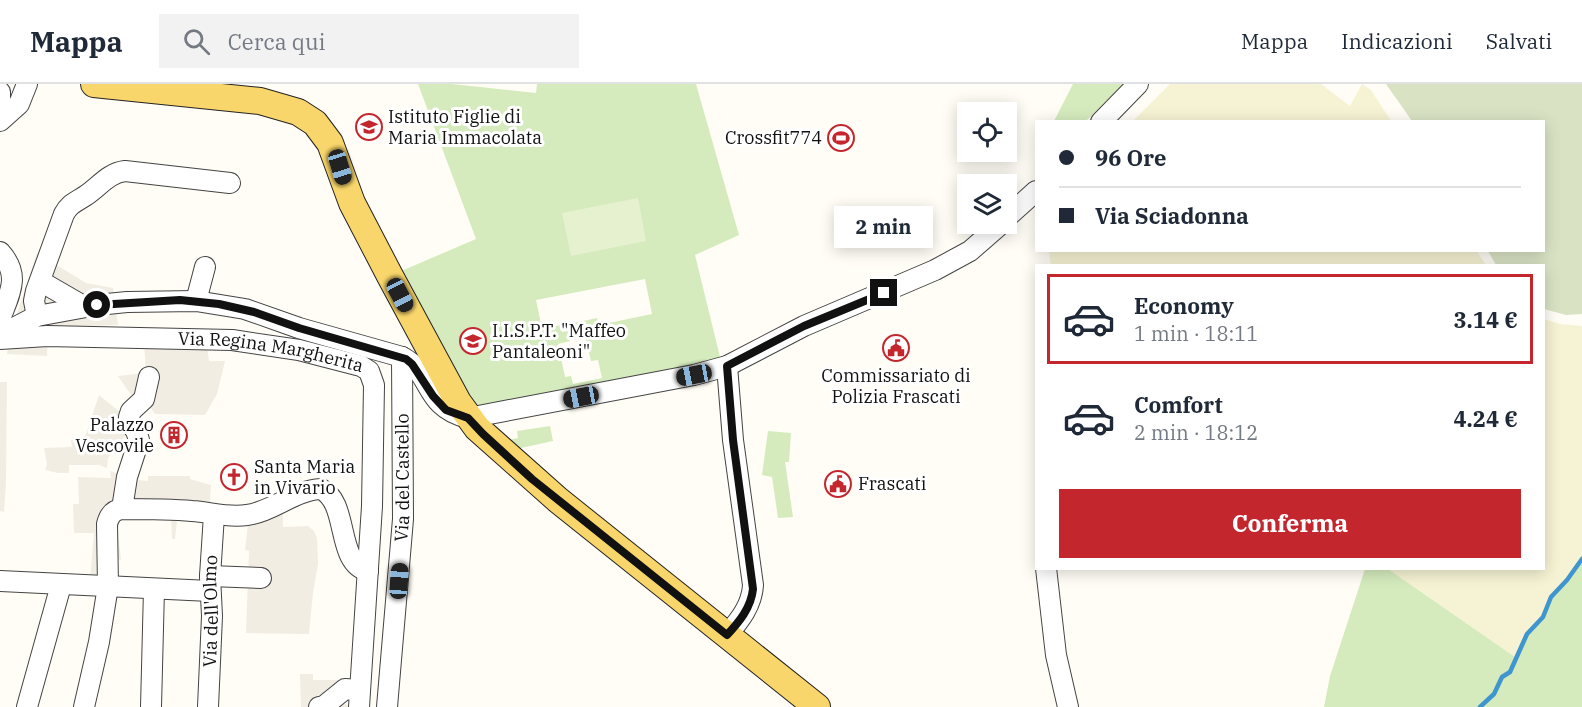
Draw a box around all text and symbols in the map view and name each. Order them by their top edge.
search box [159,14,579,68]
text: Mappa [30,23,123,60]
icon: search [180,25,213,58]
text: Cerca qui [228,27,326,56]
text: Mappa [1241,27,1308,55]
text: Indicazioni [1341,27,1453,55]
text: Salvati [1486,27,1552,55]
map controls [957,102,1017,234]
button: locate [957,102,1017,162]
place label: Istituto Figlie di Maria Immacolata [388,105,542,149]
school or university icon: Istituto Figlie di Maria Immacolata [354,112,384,142]
sports icon: Crossfit774 [826,123,856,153]
place label: Crossfit774 [725,126,822,149]
text: 96 Ore [1095,143,1167,172]
car [326,147,354,187]
button: layers [957,174,1017,234]
text: Via Sciadonna [1095,201,1249,230]
callout: 2 min [834,206,934,248]
text: 2 min [856,213,912,240]
car [384,275,416,315]
route end [870,279,897,306]
route start [83,291,110,318]
text: Economy [1134,291,1234,320]
icon: car [1062,292,1116,346]
text: 3.14 € [1453,305,1518,334]
place label: I.I.S.P.T. "Maffeo Pantaleoni" [492,319,626,363]
text: 1 min · 18:11 [1134,320,1258,347]
school or university icon: I.I.S.P.T. "Maffeo Pantaleoni" [458,326,488,356]
street label: Via Regina Margherita [178,327,366,377]
public building icon: Commissariato di Polizia Frascati [881,333,911,363]
car [675,363,713,387]
place label: Commissariato di Polizia Frascati [821,364,971,408]
car [562,385,600,409]
text: Comfort [1134,390,1223,419]
icon: car [1062,391,1116,445]
text: 4.24 € [1453,404,1518,433]
place label: Palazzo Vescovile [75,413,154,457]
street label: Via del Castello [389,413,414,543]
text: 2 min · 18:12 [1134,419,1258,446]
building icon: Palazzo Vescovile [159,420,189,450]
place label: Santa Maria in Vivario [254,455,355,499]
church icon: Santa Maria in Vivario [219,462,249,492]
public building icon: Frascati [823,469,853,499]
place label: Frascati [858,472,927,495]
button: Conferma [1059,489,1521,558]
street label: Via dell'Olmo [198,554,223,668]
car [389,562,409,600]

